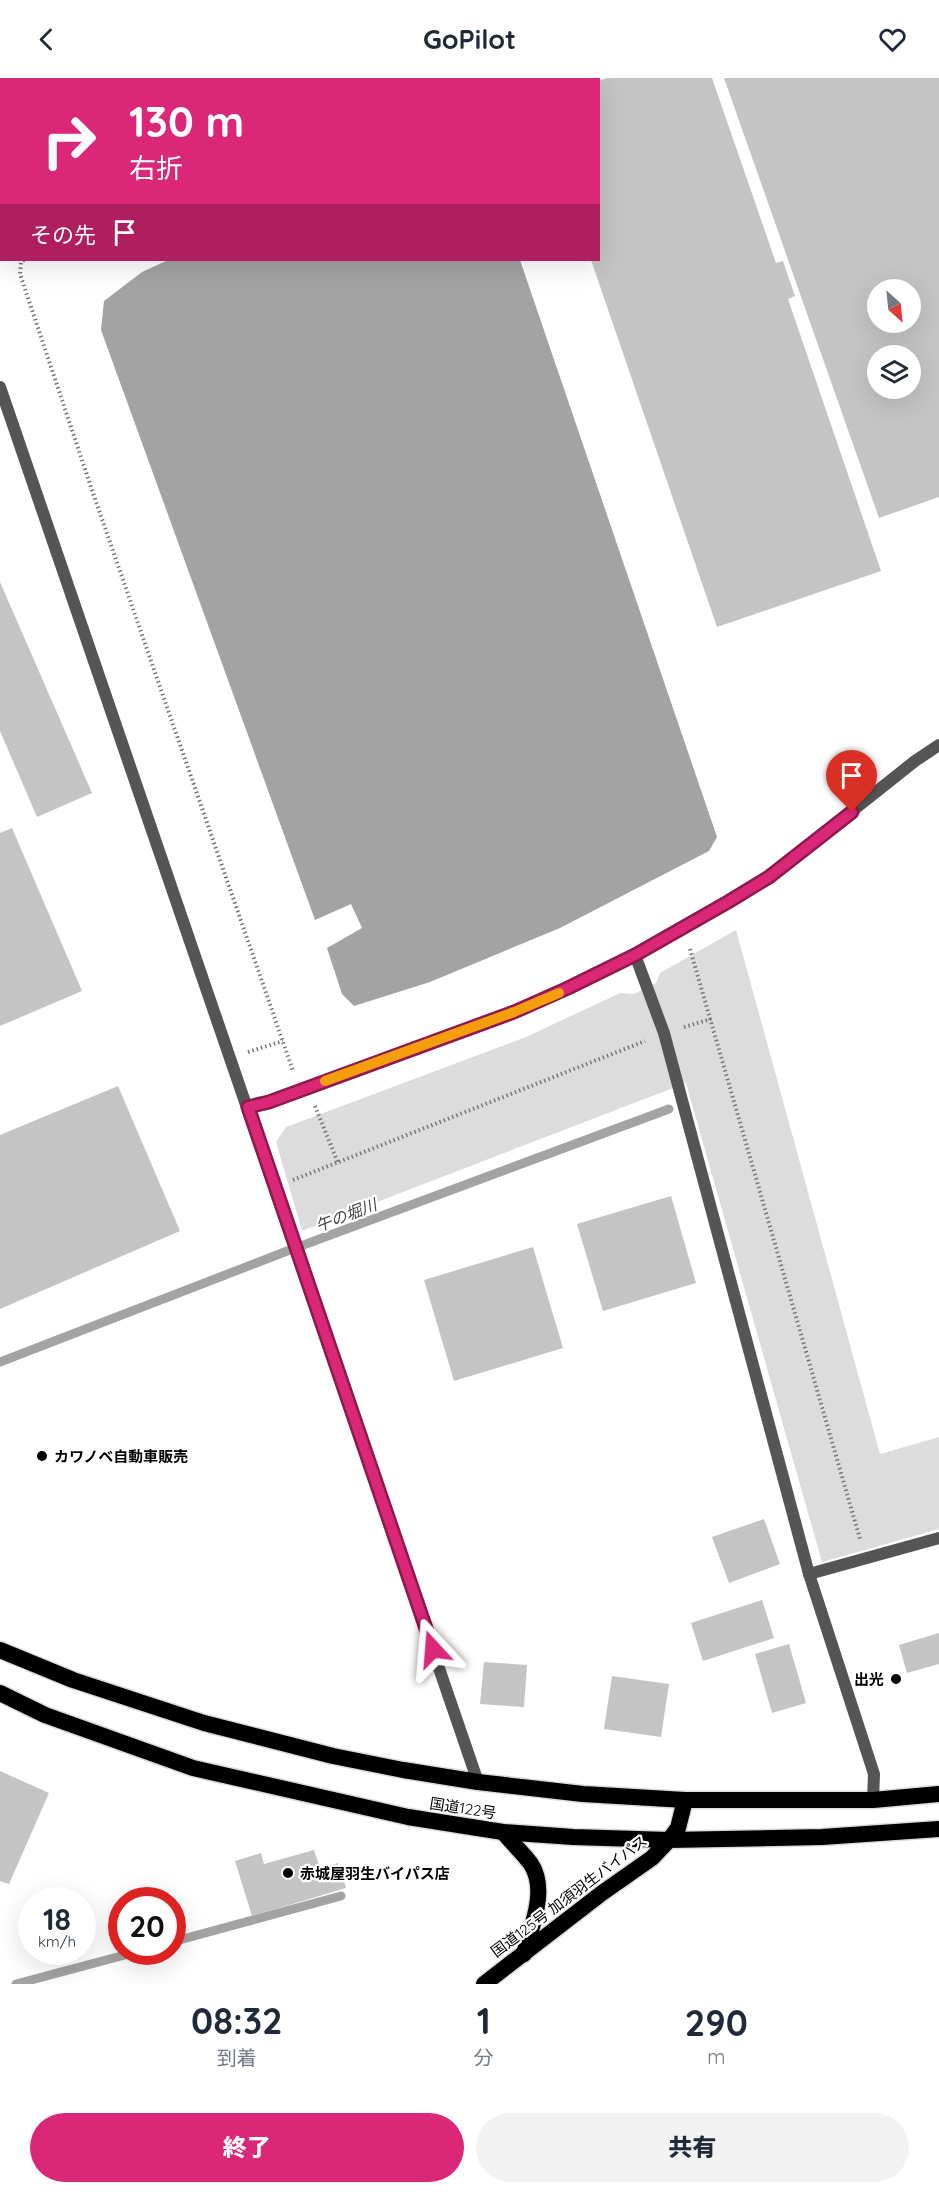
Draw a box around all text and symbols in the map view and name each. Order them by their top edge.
text: GoPilot [423,22,516,56]
icon: back [30,23,63,56]
icon: heart [876,23,909,56]
text: 130 m [129,95,244,148]
icon: right [30,102,108,180]
text: 右折 [129,151,183,185]
icon: arrive [108,216,141,249]
text: その先 [30,221,96,249]
north arrow [867,279,921,333]
map controls [867,279,921,399]
button: layers [867,345,921,399]
pin [826,750,877,812]
icon: arrive [835,759,868,792]
water label: 午の堀川 [313,1193,381,1236]
place label: カワノベ自動車販売 [54,1447,188,1466]
marker: カワノベ自動車販売 [35,1449,49,1463]
position arrow [401,1617,465,1681]
place label: 出光 [854,1670,884,1689]
marker: 出光 [889,1672,903,1686]
street label: 国道122号 [428,1793,498,1823]
street label: 国道125号 加須羽生バイパス [487,1831,651,1961]
place label: 赤城屋羽生バイパス店 [300,1864,450,1883]
marker: 赤城屋羽生バイパス店 [281,1866,295,1880]
speed limit sign: 20 [108,1887,186,1965]
text: 18 [43,1900,71,1938]
text: km/h [38,1932,76,1951]
text: 08:32 [191,1998,283,2043]
text: 1 [477,1998,491,2043]
text: 290 [685,2000,748,2045]
text: m [707,2044,725,2069]
text: 到着 [217,2045,257,2070]
text: 分 [474,2045,494,2070]
button: 終了 [30,2113,464,2182]
button: 共有 [476,2113,909,2182]

